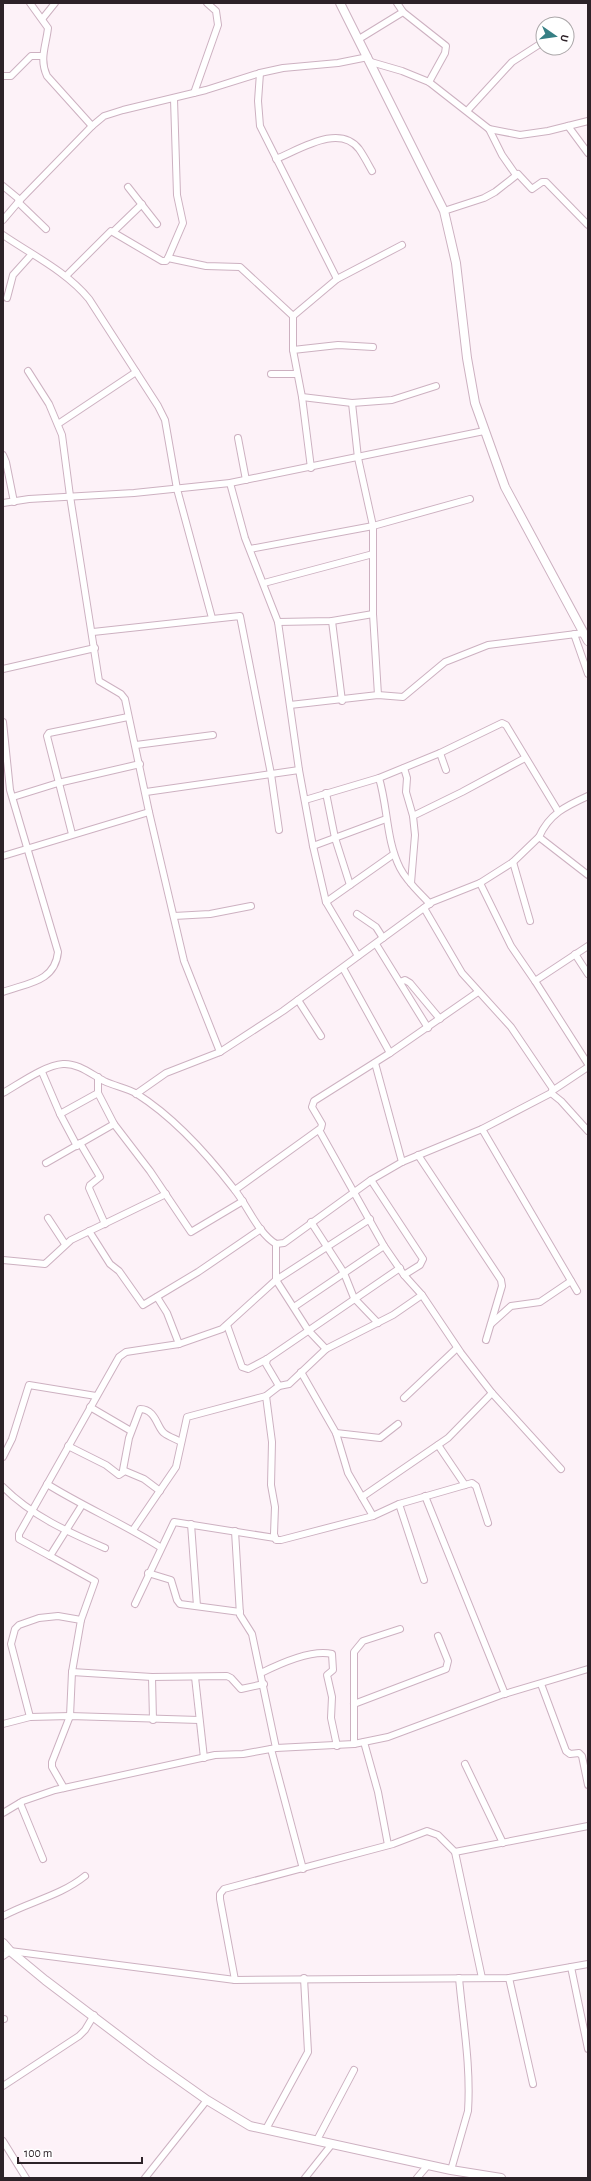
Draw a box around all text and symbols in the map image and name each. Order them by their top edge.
north arrow [535,16,575,56]
text: U [558,33,570,43]
scale bar [18,2139,142,2165]
text: 100 m [24,2147,52,2159]

